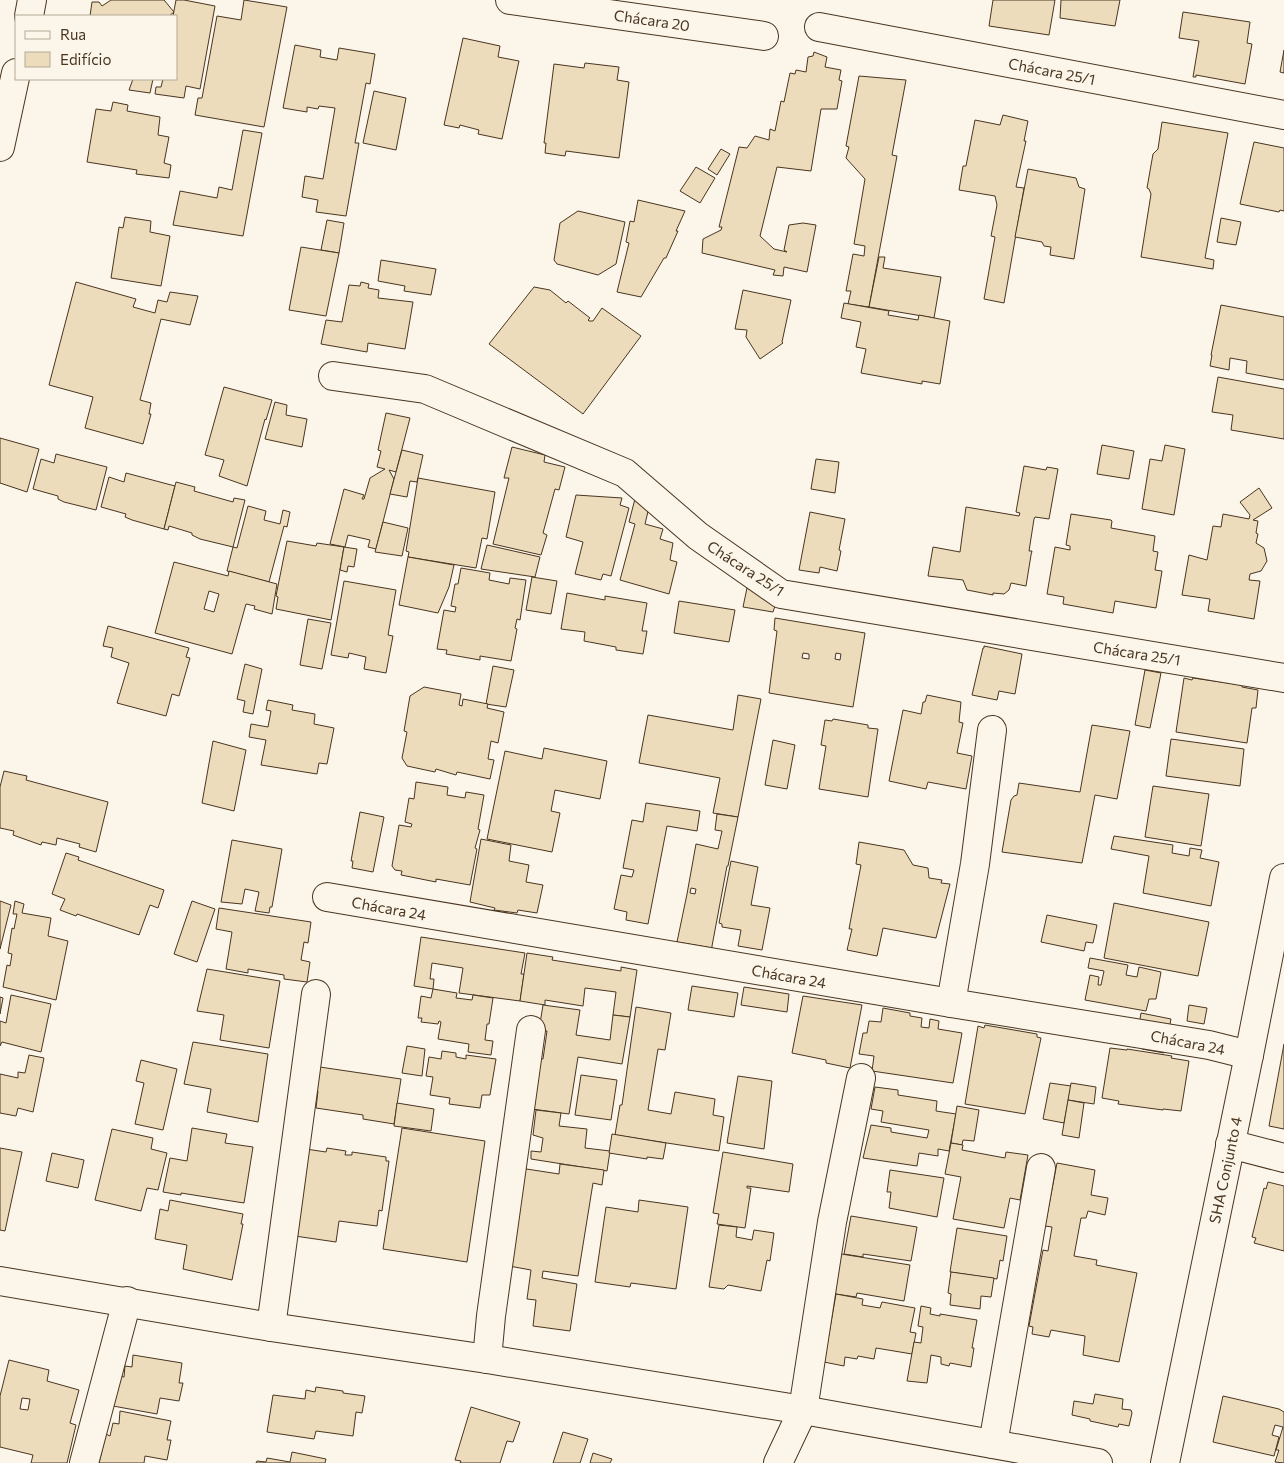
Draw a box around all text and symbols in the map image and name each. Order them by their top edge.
street label: Chácara 20 [613,6,691,34]
legend [15,15,178,80]
text: Rua [60,25,86,43]
text: Edifício [60,50,111,68]
street label: Chácara 25/1 [1007,54,1097,88]
street label: Chácara 25/1 [704,536,788,600]
street label: Chácara 25/1 [1092,637,1182,669]
street label: Chácara 24 [350,893,428,923]
street label: Chácara 24 [750,961,828,991]
street label: Chácara 24 [1149,1026,1227,1058]
street label: SHA Conjunto 4 [1205,1115,1245,1225]

